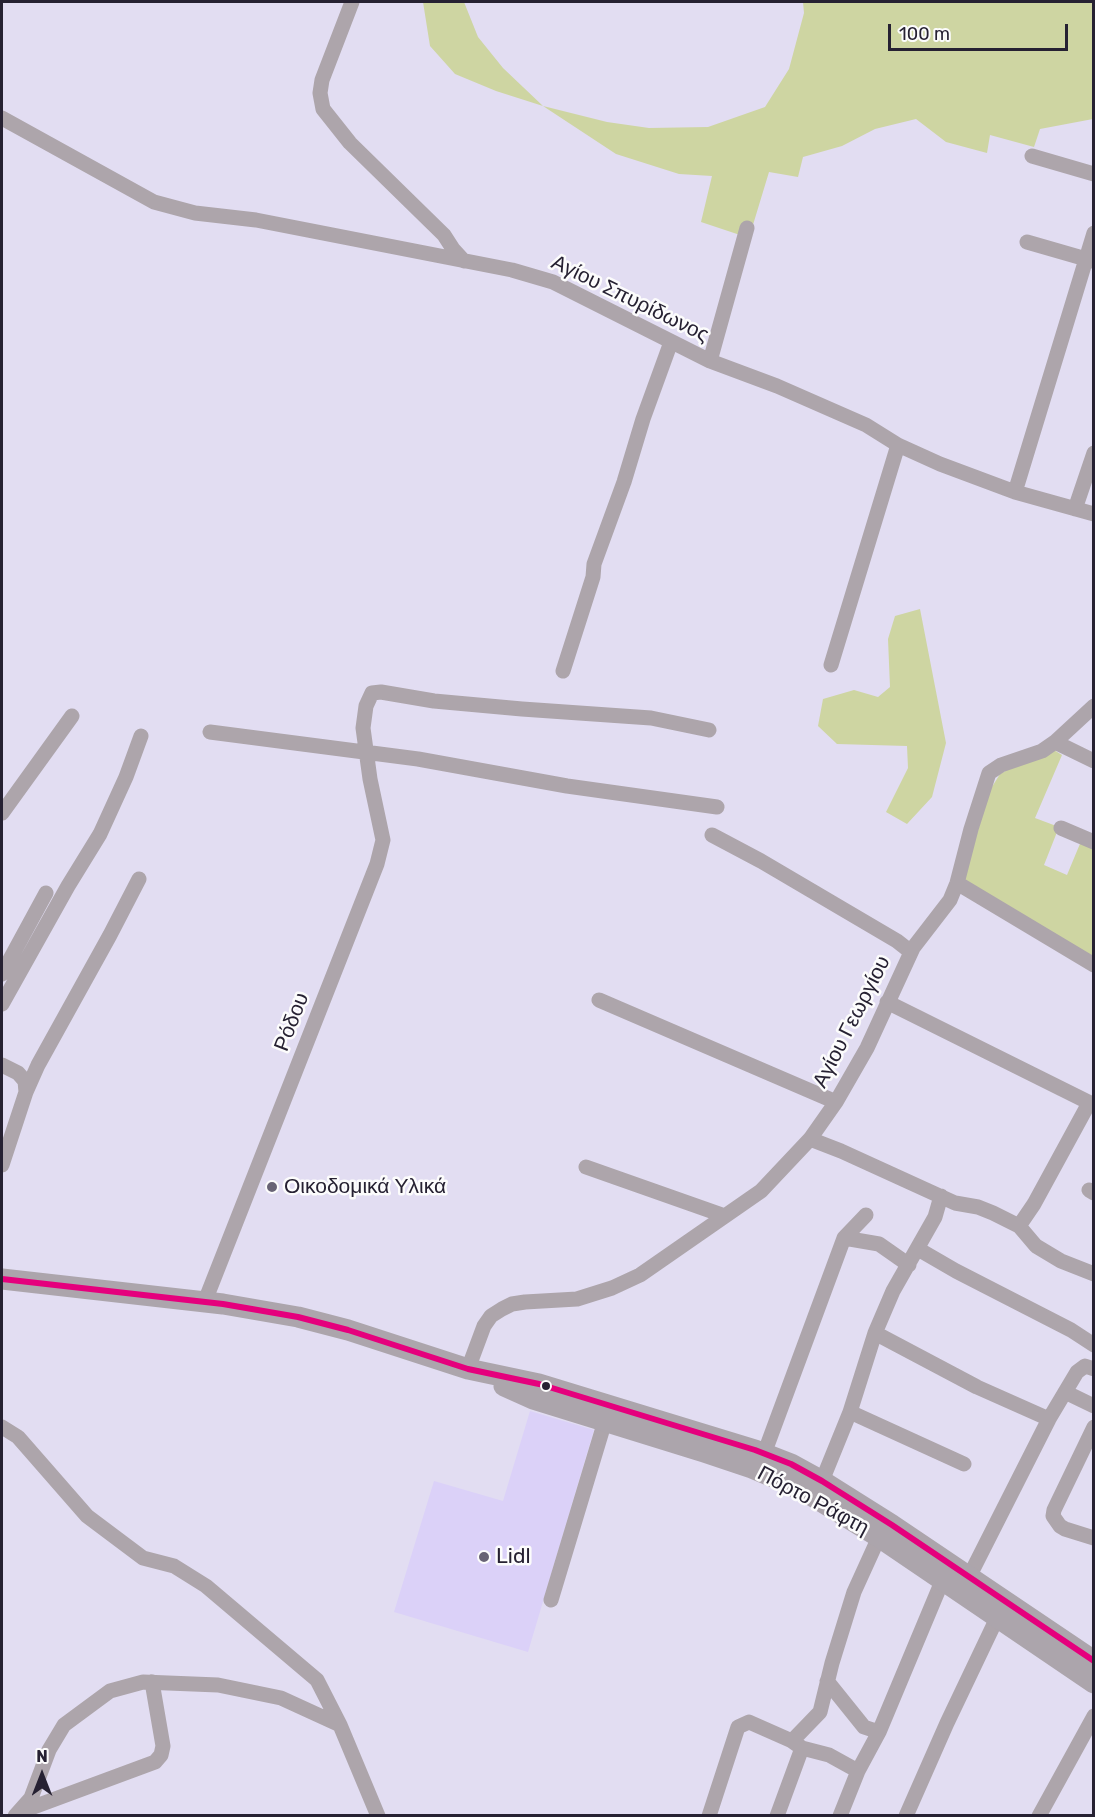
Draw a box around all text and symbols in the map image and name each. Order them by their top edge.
scale bar [891,12,1071,50]
text: 100 m [899,23,950,45]
street label: Αγίου Σπυρίδωνος [547,250,713,348]
street label: Αγίου Γεωργίου [808,952,896,1092]
street label: Ρόδου [269,989,315,1055]
place label: Οικοδομικά Υλικά [284,1174,446,1200]
marker: Οικοδομικά Υλικά [265,1180,279,1194]
unlabelled marker [540,1380,552,1392]
street label: Πόρτο Ράφτη [753,1461,873,1541]
place label: Lidl [496,1544,531,1570]
marker: Lidl [477,1550,491,1564]
north arrow [12,1745,72,1805]
text: N [36,1747,48,1766]

